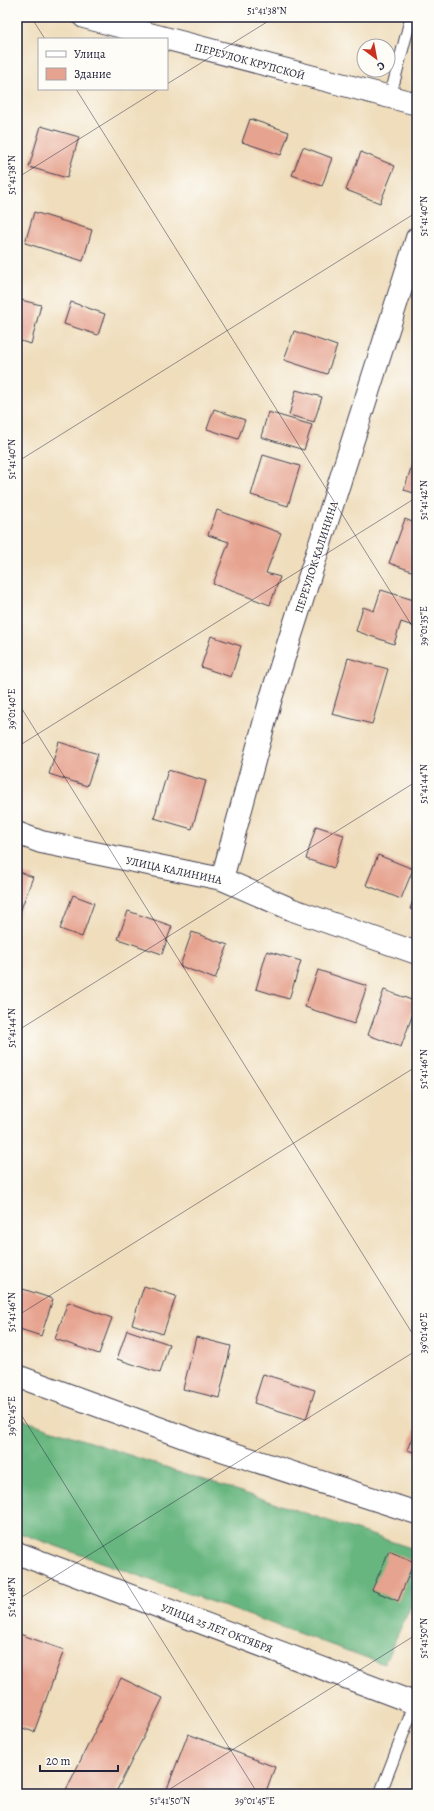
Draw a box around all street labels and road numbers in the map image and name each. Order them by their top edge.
street label: ПЕРЕУЛОК КРУПСКОЙ [193,40,307,83]
street label: ПЕРЕУЛОК КАЛИНИНА [291,499,342,615]
street label: УЛИЦА КАЛИНИНА [124,853,224,888]
street label: УЛИЦА 25 ЛЕТ ОКТЯБРЯ [159,1600,275,1657]

